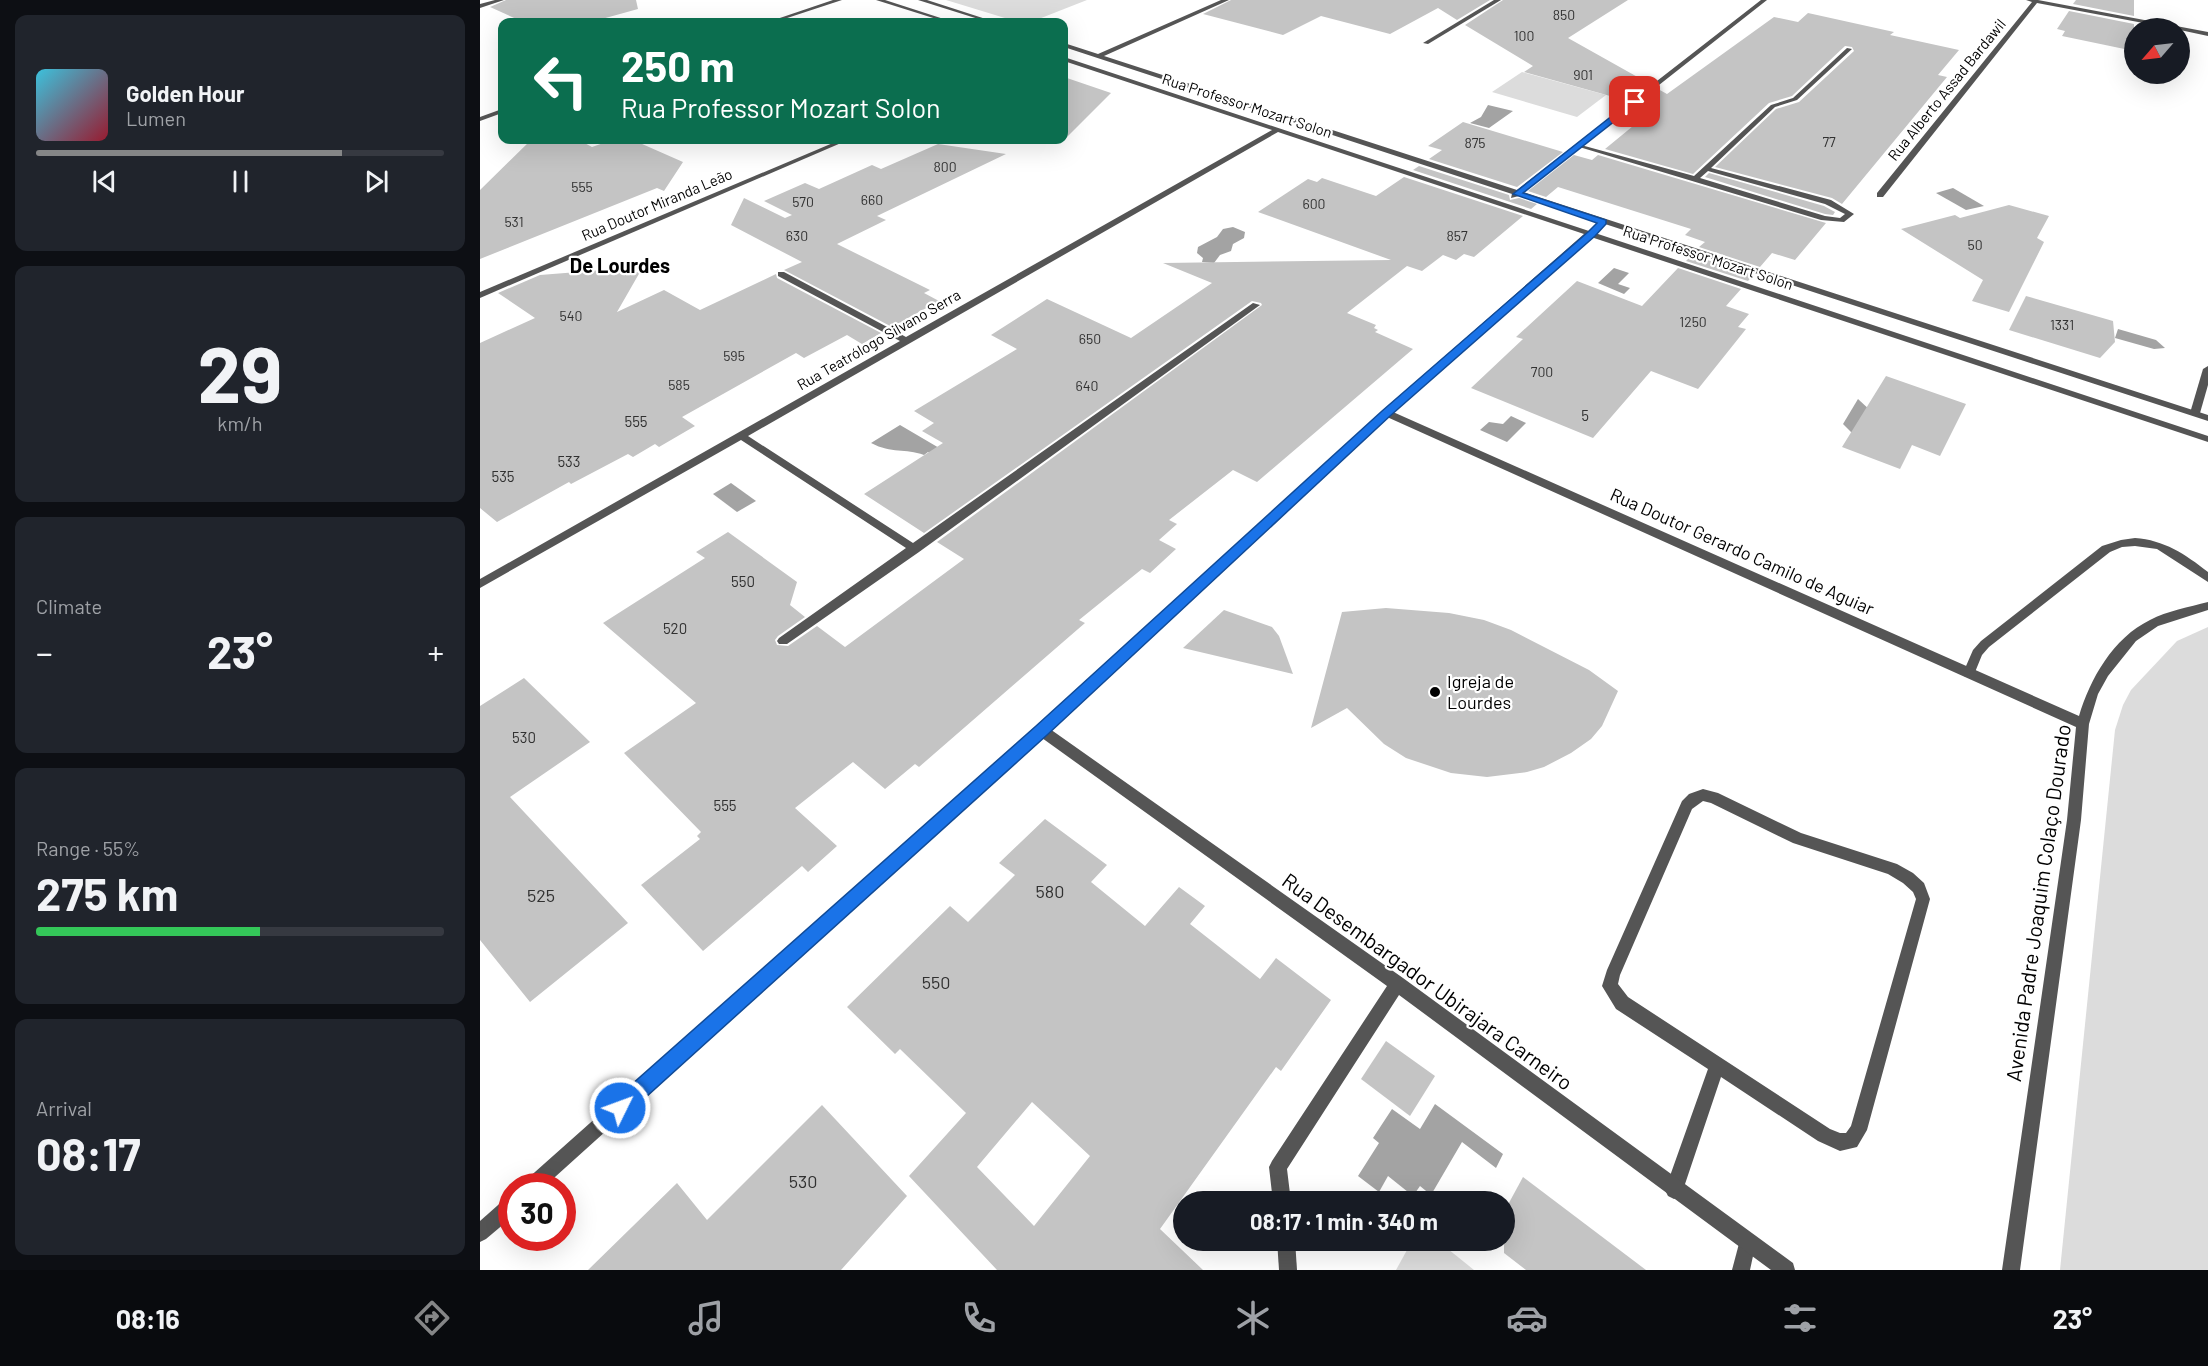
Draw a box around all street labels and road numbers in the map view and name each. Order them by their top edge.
street label: Rua Alberto Assad Bardawil [1884,15,2009,164]
street label: Rua Professor Mozart Solon [1160,69,1335,141]
street label: Rua Doutor Miranda Leão [579,164,735,244]
street label: Rua Professor Mozart Solon [1621,221,1796,293]
street label: Rua Teatrólogo Silvano Serra [794,285,963,393]
street label: Rua Doutor Gerardo Camilo de Aguiar [1607,483,1878,620]
street label: Avenida Padre Joaquim Colaço Dourado [2000,722,2075,1083]
street label: Rua Desembargador Ubirajara Carneiro [1278,867,1578,1095]

